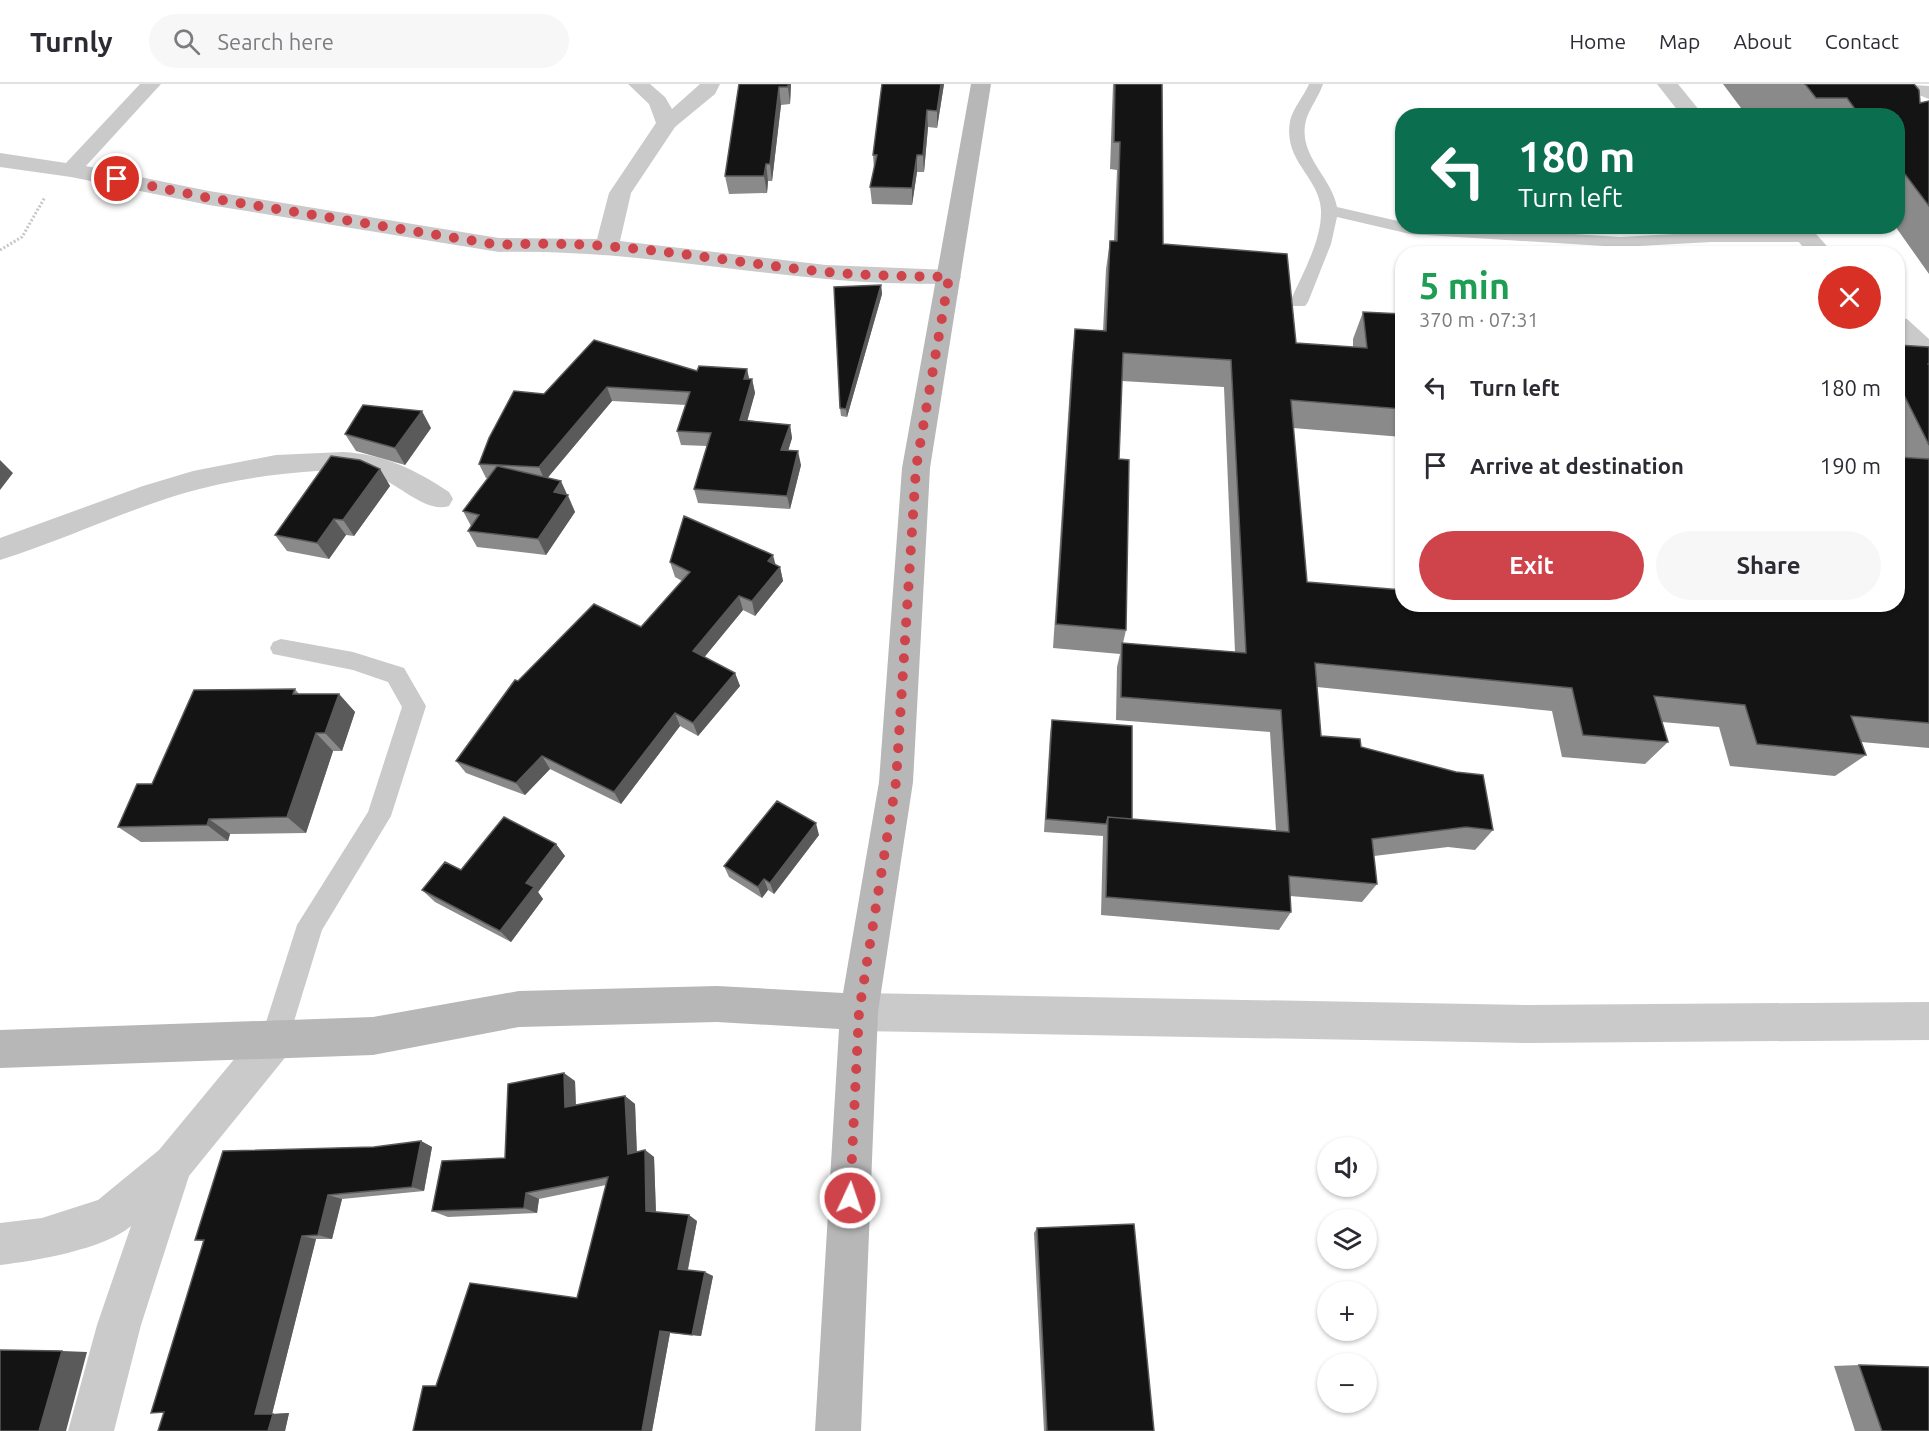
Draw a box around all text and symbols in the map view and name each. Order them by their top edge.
search box [149,14,569,68]
icon: search [170,25,203,58]
text: Turnly [30,26,113,57]
text: Search here [218,29,334,54]
text: Home [1569,29,1626,53]
text: Map [1659,29,1700,53]
text: About [1733,29,1792,53]
text: Contact [1825,29,1899,53]
icon: left [1419,132,1497,210]
text: 180 m [1518,133,1635,180]
pin [91,153,142,204]
icon: arrive [100,162,133,195]
text: Turn left [1518,182,1622,212]
text: 5 min [1419,265,1510,306]
button: close [1818,266,1881,329]
text: 370 m · 07:31 [1419,308,1539,331]
icon: left [1419,371,1452,404]
text: Turn left [1470,375,1560,400]
text: 180 m [1820,375,1881,400]
icon: arrive [1419,449,1452,482]
text: Arrive at destination [1470,453,1684,478]
text: 190 m [1820,453,1881,478]
button: Exit [1419,531,1644,600]
button: Share [1656,531,1881,600]
map controls [1317,1137,1377,1413]
button: sound [1317,1137,1377,1197]
position arrow [818,1166,882,1230]
button: layers [1317,1209,1377,1269]
button: + [1317,1281,1377,1341]
button: − [1317,1353,1377,1413]

